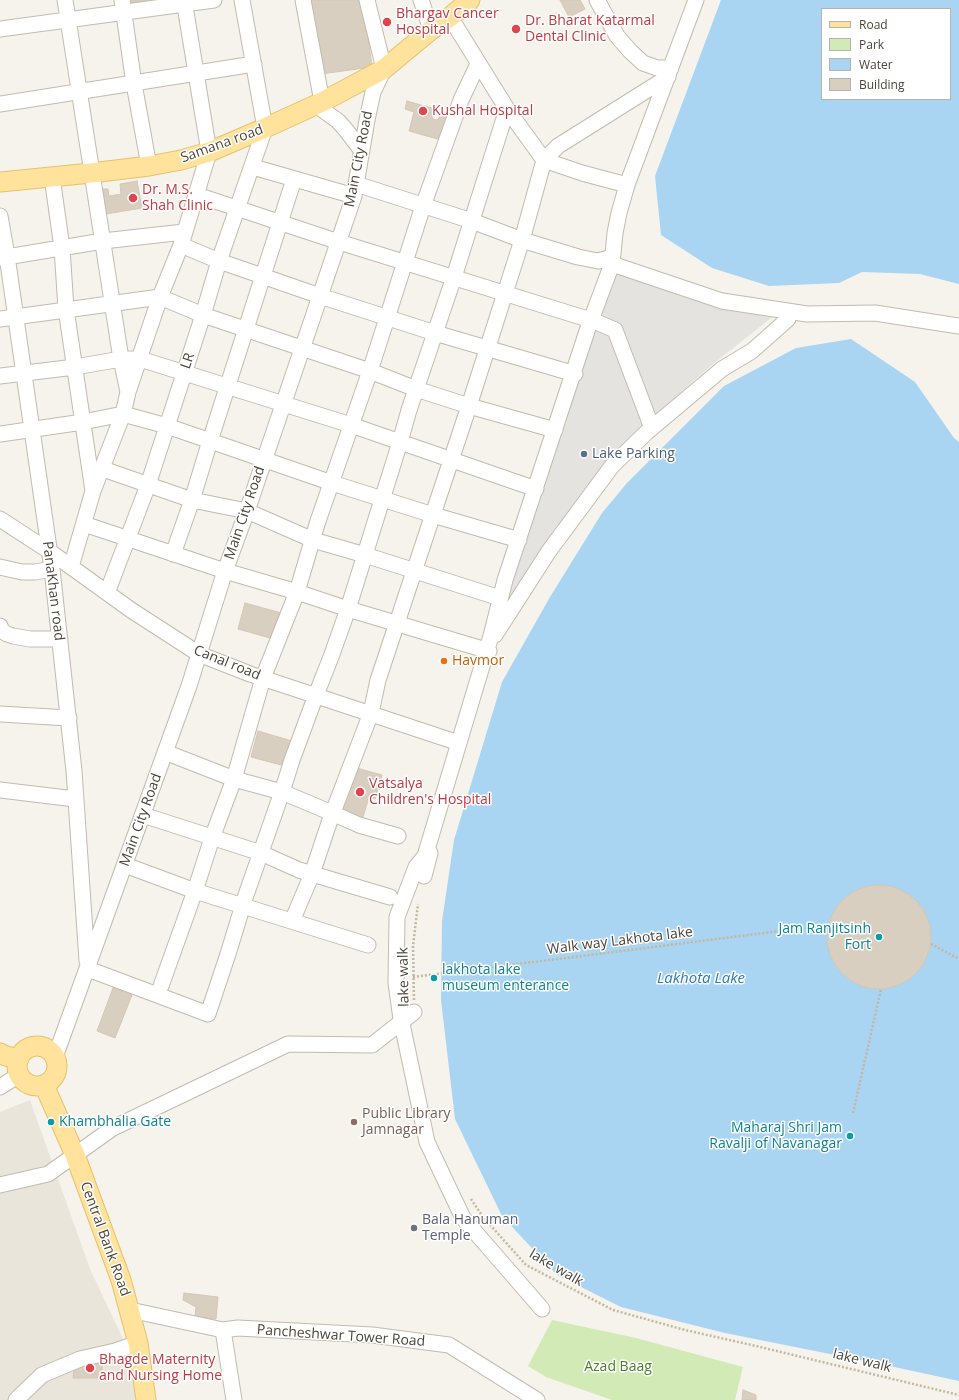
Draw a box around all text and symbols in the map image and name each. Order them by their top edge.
place label: Bhargav Cancer Hospital [396,6,499,38]
legend [821,8,951,100]
place label: Dr. Bharat Katarmal Dental Clinic [525,13,655,46]
marker: Bhargav Cancer Hospital [381,16,393,28]
text: Road [859,16,888,33]
marker: Dr. Bharat Katarmal Dental Clinic [510,23,522,35]
text: Park [859,36,884,53]
text: Water [859,56,893,73]
text: Building [859,76,904,93]
place label: Kushal Hospital [432,103,533,119]
marker: Kushal Hospital [417,105,429,117]
street label: Main City Road [341,110,377,208]
street label: Samana road [178,121,266,167]
place label: Dr. M.S. Shah Clinic [142,182,213,214]
marker: Dr. M.S. Shah Clinic [127,192,139,204]
street label: LR [177,351,199,371]
place label: Lake Parking [592,446,675,462]
marker: Lake Parking [579,449,589,459]
street label: Main City Road [221,464,269,562]
street label: PanaKhan road [39,540,67,642]
street label: Canal road [191,642,263,684]
place label: Havmor [452,653,504,669]
marker: Havmor [439,656,449,666]
street label: Main City Road [116,771,166,869]
place label: Vatsalya Children's Hospital [369,776,491,808]
marker: Vatsalya Children's Hospital [354,786,366,798]
place label: Jam Ranjitsinh Fort [778,921,871,954]
street label: Walk way Lakhota lake [546,924,694,958]
marker: Jam Ranjitsinh Fort [874,932,884,942]
street label: lake walk [395,947,413,1007]
place label: lakhota lake museum enterance [442,962,569,994]
water label: Lakhota Lake [657,970,745,988]
marker: lakhota lake museum enterance [429,973,439,983]
place label: Public Library Jamnagar [362,1106,451,1138]
place label: Khambhalia Gate [59,1114,171,1130]
marker: Khambhalia Gate [46,1117,56,1127]
marker: Public Library Jamnagar [349,1117,359,1127]
place label: Maharaj Shri Jam Ravalji of Navanagar [709,1120,842,1152]
marker: Maharaj Shri Jam Ravalji of Navanagar [845,1131,855,1141]
street label: Central Bank Road [76,1179,134,1299]
place label: Bala Hanuman Temple [422,1212,518,1244]
marker: Bala Hanuman Temple [409,1223,419,1233]
street label: lake walk [526,1246,586,1290]
street label: Pancheshwar Tower Road [256,1322,426,1350]
street label: lake walk [831,1346,893,1376]
place label: Bhagde Maternity and Nursing Home [99,1352,222,1384]
park label: Azad Baag [584,1359,652,1375]
marker: Bhagde Maternity and Nursing Home [84,1362,96,1374]

